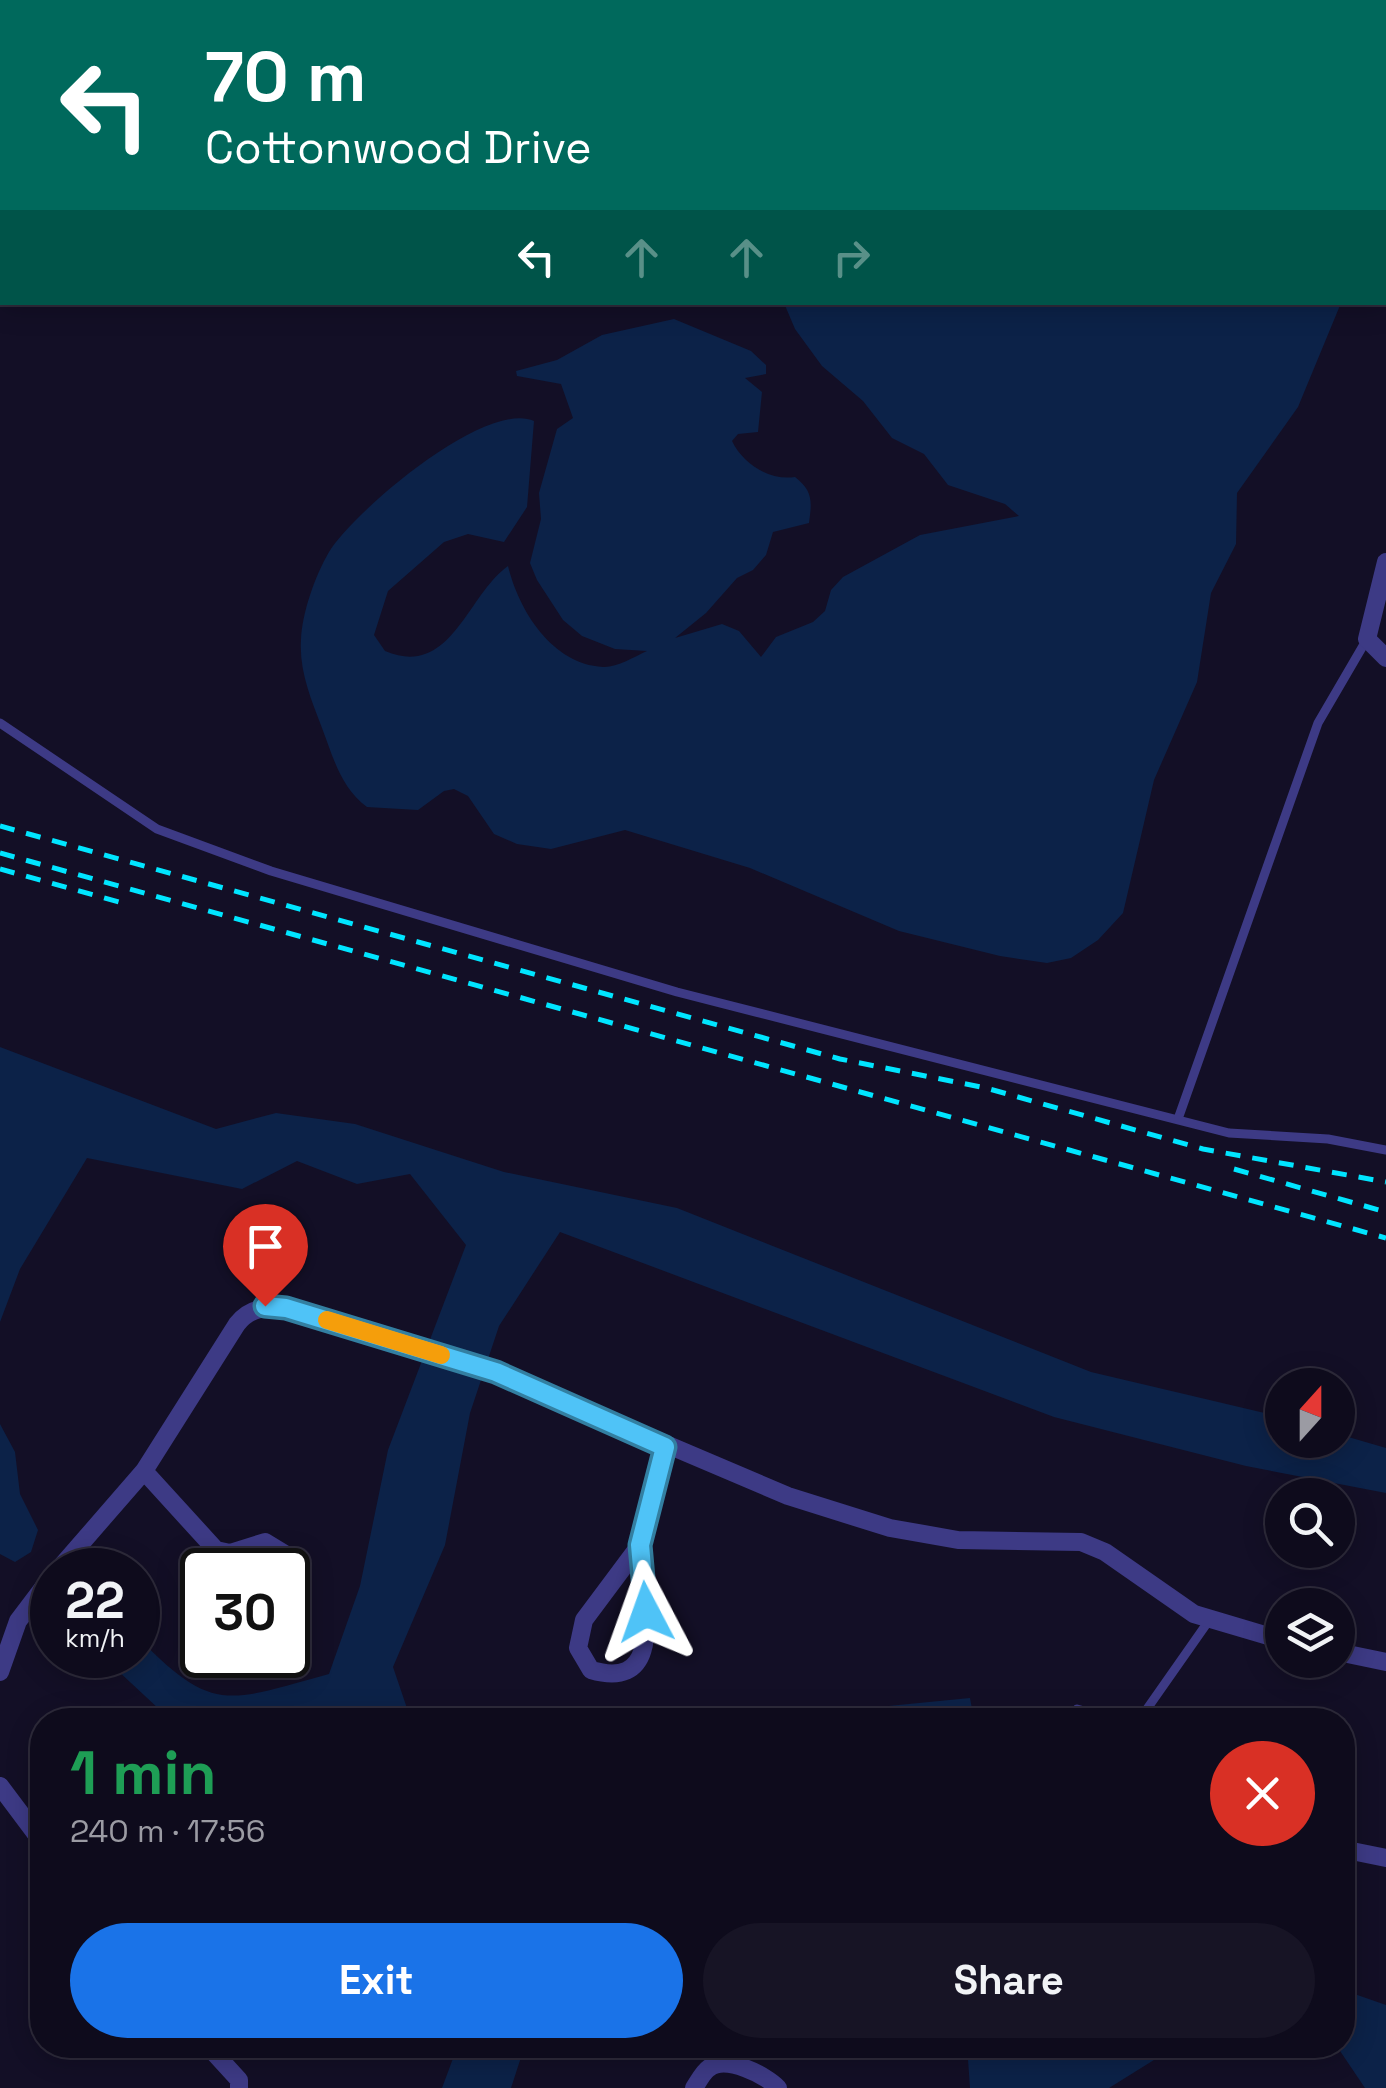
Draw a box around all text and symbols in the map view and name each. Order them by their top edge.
text: 70 m [205,32,366,121]
icon: left [40,40,170,170]
text: Cottonwood Drive [205,119,592,176]
icon: left [509,230,564,285]
icon: ahead [614,230,669,285]
icon: ahead [719,230,774,285]
icon: right [824,230,879,285]
pin [223,1204,308,1307]
icon: arrive [238,1219,293,1274]
north arrow [1265,1368,1355,1458]
map controls [1265,1368,1355,1678]
button: search [1265,1478,1355,1568]
speed limit sign: 30 [180,1548,310,1678]
position arrow [594,1560,698,1664]
text: 22 [65,1569,125,1633]
button: layers [1265,1588,1355,1678]
text: km/h [65,1622,125,1654]
text: 1 min [70,1735,217,1812]
button: close [1210,1741,1315,1846]
text: 240 m · 17:56 [70,1811,265,1851]
button: Exit [70,1923,683,2038]
button: Share [703,1923,1315,2038]

